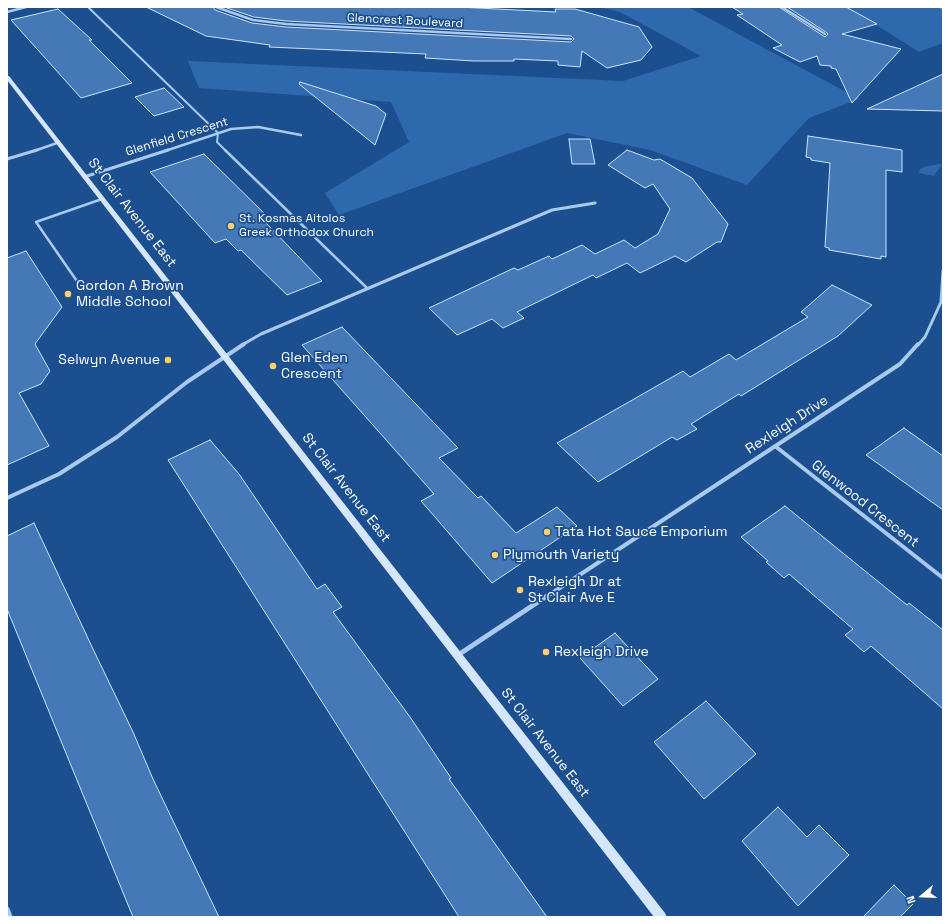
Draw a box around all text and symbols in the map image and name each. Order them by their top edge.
street label: Glencrest Boulevard [346,11,464,31]
street label: Glenfield Crescent [124,115,230,159]
street label: St Clair Avenue East [84,155,180,271]
place label: St. Kosmas Aitolos Greek Orthodox Church [239,212,374,240]
marker: St. Kosmas Aitolos Greek Orthodox Church [226,221,236,231]
place label: Gordon A Brown Middle School [76,278,184,310]
marker: Gordon A Brown Middle School [63,289,73,299]
place label: Glen Eden Crescent [281,350,348,382]
place label: Selwyn Avenue [58,352,160,368]
marker: Selwyn Avenue [163,355,173,365]
marker: Glen Eden Crescent [268,361,278,371]
street label: Rexleigh Drive [743,392,831,458]
street label: St Clair Avenue East [298,430,394,546]
street label: Glenwood Crescent [808,457,922,551]
place label: Tata Hot Sauce Emporium [555,524,727,540]
marker: Tata Hot Sauce Emporium [542,527,552,537]
place label: Plymouth Variety [503,547,619,563]
marker: Plymouth Variety [490,550,500,560]
place label: Rexleigh Dr at St Clair Ave E [528,574,621,606]
marker: Rexleigh Dr at St Clair Ave E [515,585,525,595]
place label: Rexleigh Drive [554,644,649,660]
marker: Rexleigh Drive [541,647,551,657]
street label: St Clair Avenue East [497,685,593,801]
north arrow [902,876,942,916]
text: N [903,894,918,906]

